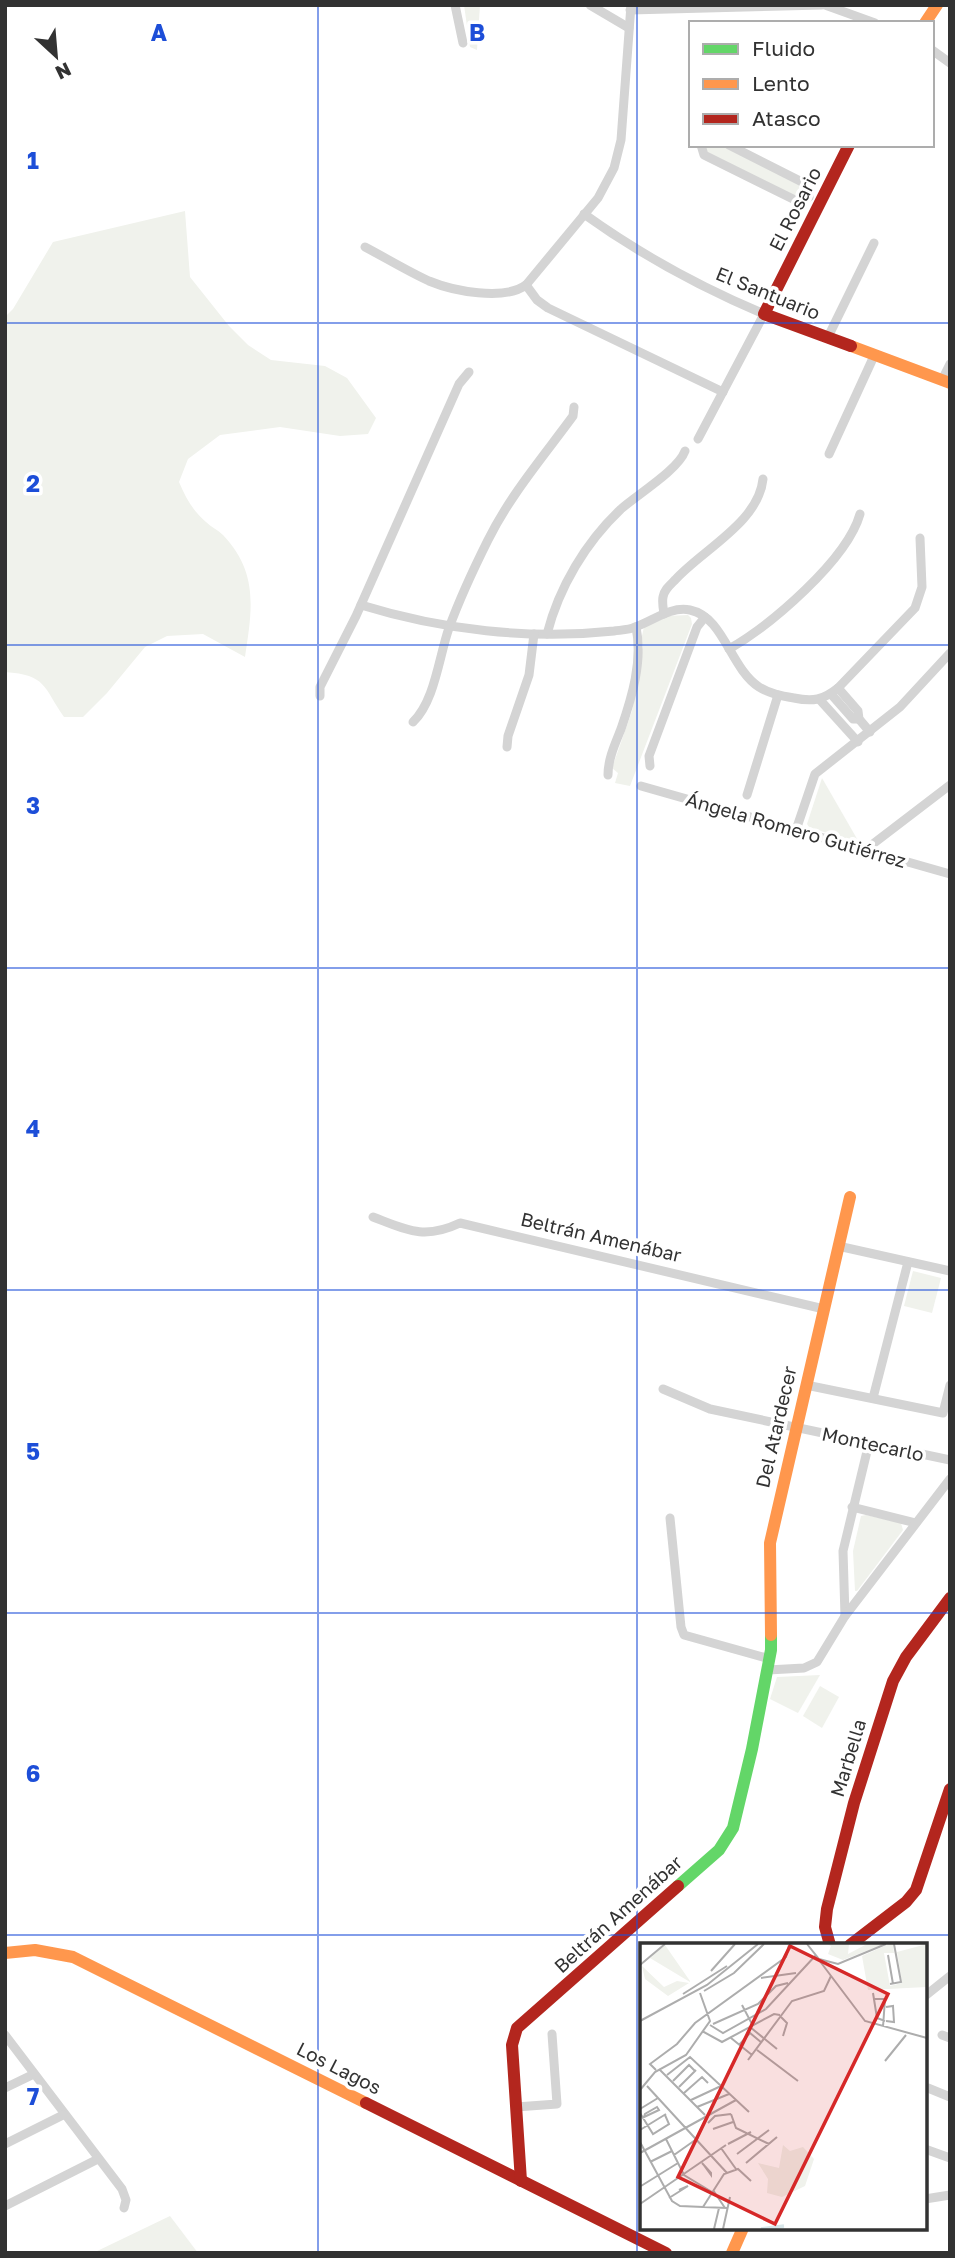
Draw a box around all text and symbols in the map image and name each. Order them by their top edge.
text: A [151,18,168,46]
text: B [469,18,485,46]
north arrow [21,21,91,91]
legend [689,21,934,147]
text: Fluido [752,35,815,61]
text: N [52,58,75,85]
text: Lento [752,70,810,96]
text: Atasco [752,105,821,131]
text: 1 [27,146,39,174]
street label: El Rosario [764,163,826,255]
street label: El Santuario [713,261,824,324]
text: 2 [26,469,40,497]
street label: Ángela Romero Gutiérrez [683,787,909,872]
text: 3 [26,791,40,819]
text: 4 [26,1114,40,1142]
street label: Beltrán Amenábar [518,1207,684,1266]
street label: Del Atardecer [750,1363,801,1490]
street label: Montecarlo [820,1421,926,1466]
text: 5 [26,1437,40,1465]
street label: Marbella [825,1716,870,1800]
text: 6 [26,1759,40,1787]
street label: Beltrán Amenábar [549,1850,687,1977]
inset map [640,1943,927,2230]
street label: Los Lagos [293,2036,385,2099]
text: 7 [27,2082,39,2110]

